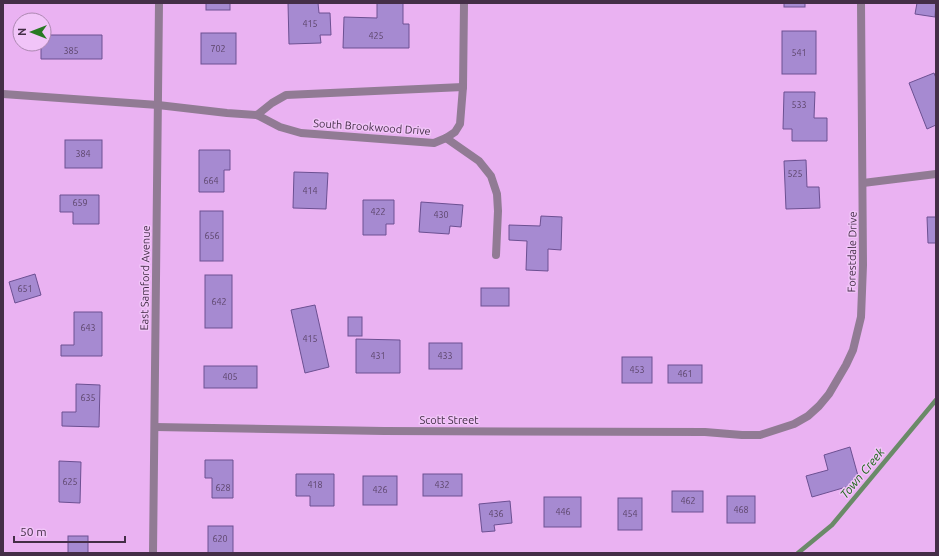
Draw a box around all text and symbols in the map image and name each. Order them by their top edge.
north arrow [12,12,52,52]
house number: 415 [302,19,318,29]
text: N [16,28,28,36]
house number: 425 [368,31,384,41]
house number: 702 [210,44,226,54]
house number: 385 [63,46,79,56]
house number: 541 [791,48,807,58]
house number: 533 [791,100,807,110]
street label: South Brookwood Drive [313,117,431,137]
house number: 384 [75,149,91,159]
house number: 525 [787,169,803,179]
house number: 664 [203,176,219,186]
house number: 414 [302,186,318,196]
house number: 659 [72,198,88,208]
house number: 422 [370,207,386,217]
house number: 430 [433,210,449,220]
street label: Forestdale Drive [845,211,859,293]
street label: East Samford Avenue [138,225,152,331]
house number: 656 [204,231,220,241]
house number: 651 [17,284,33,294]
house number: 642 [211,297,227,307]
house number: 643 [80,323,96,333]
house number: 415 [302,334,318,344]
house number: 431 [370,351,386,361]
house number: 433 [437,351,453,361]
house number: 453 [629,365,645,375]
house number: 461 [677,369,693,379]
house number: 405 [222,372,238,382]
house number: 635 [80,393,96,403]
street label: Scott Street [419,414,479,426]
water label: Town Creek [837,445,887,501]
house number: 625 [62,477,78,487]
house number: 418 [307,480,323,490]
house number: 432 [434,480,450,490]
house number: 628 [215,483,231,493]
house number: 426 [372,485,388,495]
house number: 462 [680,496,696,506]
house number: 468 [733,505,749,515]
house number: 446 [555,507,571,517]
house number: 436 [488,509,504,519]
house number: 454 [622,509,638,519]
scale bar [14,518,125,544]
text: 50 m [20,525,47,538]
house number: 620 [212,534,228,544]

